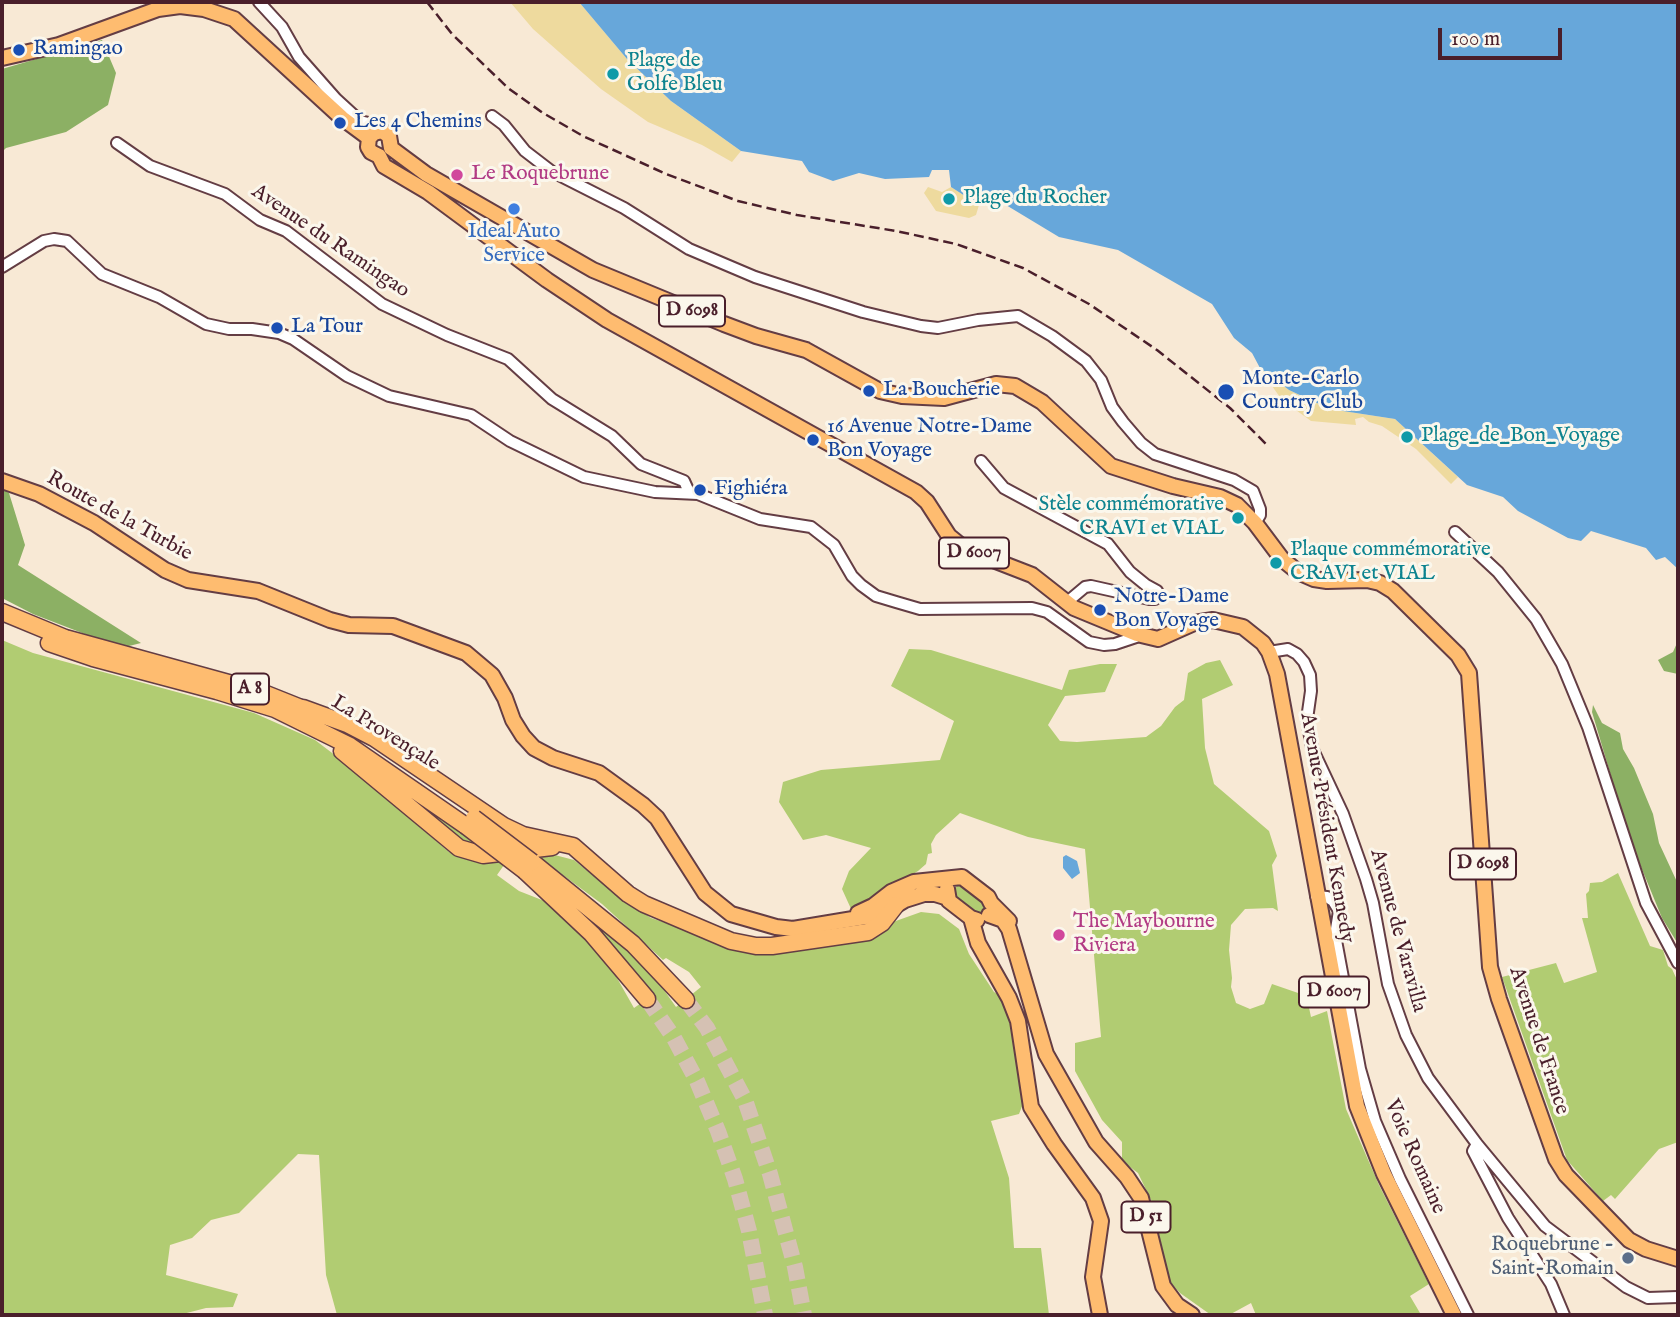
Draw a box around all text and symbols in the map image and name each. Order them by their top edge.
scale bar [1442,14,1566,58]
text: 100 m [1451,26,1500,53]
place label: Ramingao [33,37,123,63]
marker: Ramingao [11,42,27,58]
place label: Plage de Golfe Bleu [627,49,723,99]
marker: Plage de Golfe Bleu [605,66,621,82]
place label: Les 4 Chemins [354,110,482,136]
marker: Les 4 Chemins [332,115,348,131]
place label: Le Roquebrune [471,162,609,188]
marker: Le Roquebrune [449,167,465,183]
street label: Avenue du Ramingao [246,180,414,304]
place label: Plage du Rocher [963,186,1107,212]
marker: Plage du Rocher [941,191,957,207]
marker: Ideal Auto Service [506,201,522,217]
place label: Ideal Auto Service [468,220,560,270]
road number: D 6098 [659,296,725,326]
place label: La Tour [291,315,363,341]
marker: La Tour [269,320,285,336]
place label: Monte-Carlo Country Club [1242,367,1363,417]
place label: La Boucherie [883,378,1000,404]
marker: Monte-Carlo Country Club [1216,382,1236,402]
marker: La Boucherie [861,383,877,399]
place label: 16 Avenue Notre-Dame Bon Voyage [827,415,1032,465]
place label: Plage_de_Bon_Voyage [1421,424,1620,450]
marker: Plage_de_Bon_Voyage [1399,429,1415,445]
marker: 16 Avenue Notre-Dame Bon Voyage [805,432,821,448]
street label: Route de la Turbie [42,467,196,567]
place label: Fighiéra [714,477,787,503]
marker: Fighiéra [692,482,708,498]
place label: Stèle commémorative CRAVI et VIAL [1038,493,1224,543]
marker: Stèle commémorative CRAVI et VIAL [1230,510,1246,526]
road number: D 6007 [939,538,1009,568]
place label: Plaque commémorative CRAVI et VIAL [1290,538,1491,588]
marker: Plaque commémorative CRAVI et VIAL [1268,555,1284,571]
place label: Notre-Dame Bon Voyage [1114,585,1229,635]
marker: Notre-Dame Bon Voyage [1092,602,1108,618]
road number: A 8 [231,674,269,704]
street label: La Provençale [326,691,444,777]
street label: Avenue Président Kennedy [1293,711,1359,945]
street label: Avenue de Varavilla [1363,847,1431,1015]
road number: D 6098 [1450,848,1516,880]
place label: The Maybourne Riviera [1073,910,1215,960]
marker: The Maybourne Riviera [1051,927,1067,943]
street label: Avenue de France [1502,964,1574,1118]
road number: D 6007 [1299,976,1369,1008]
street label: Voie Romaine [1378,1096,1450,1218]
road number: D 51 [1122,1202,1170,1232]
place label: Roquebrune - Saint-Romain [1491,1233,1614,1283]
marker: Roquebrune - Saint-Romain [1620,1250,1636,1266]

